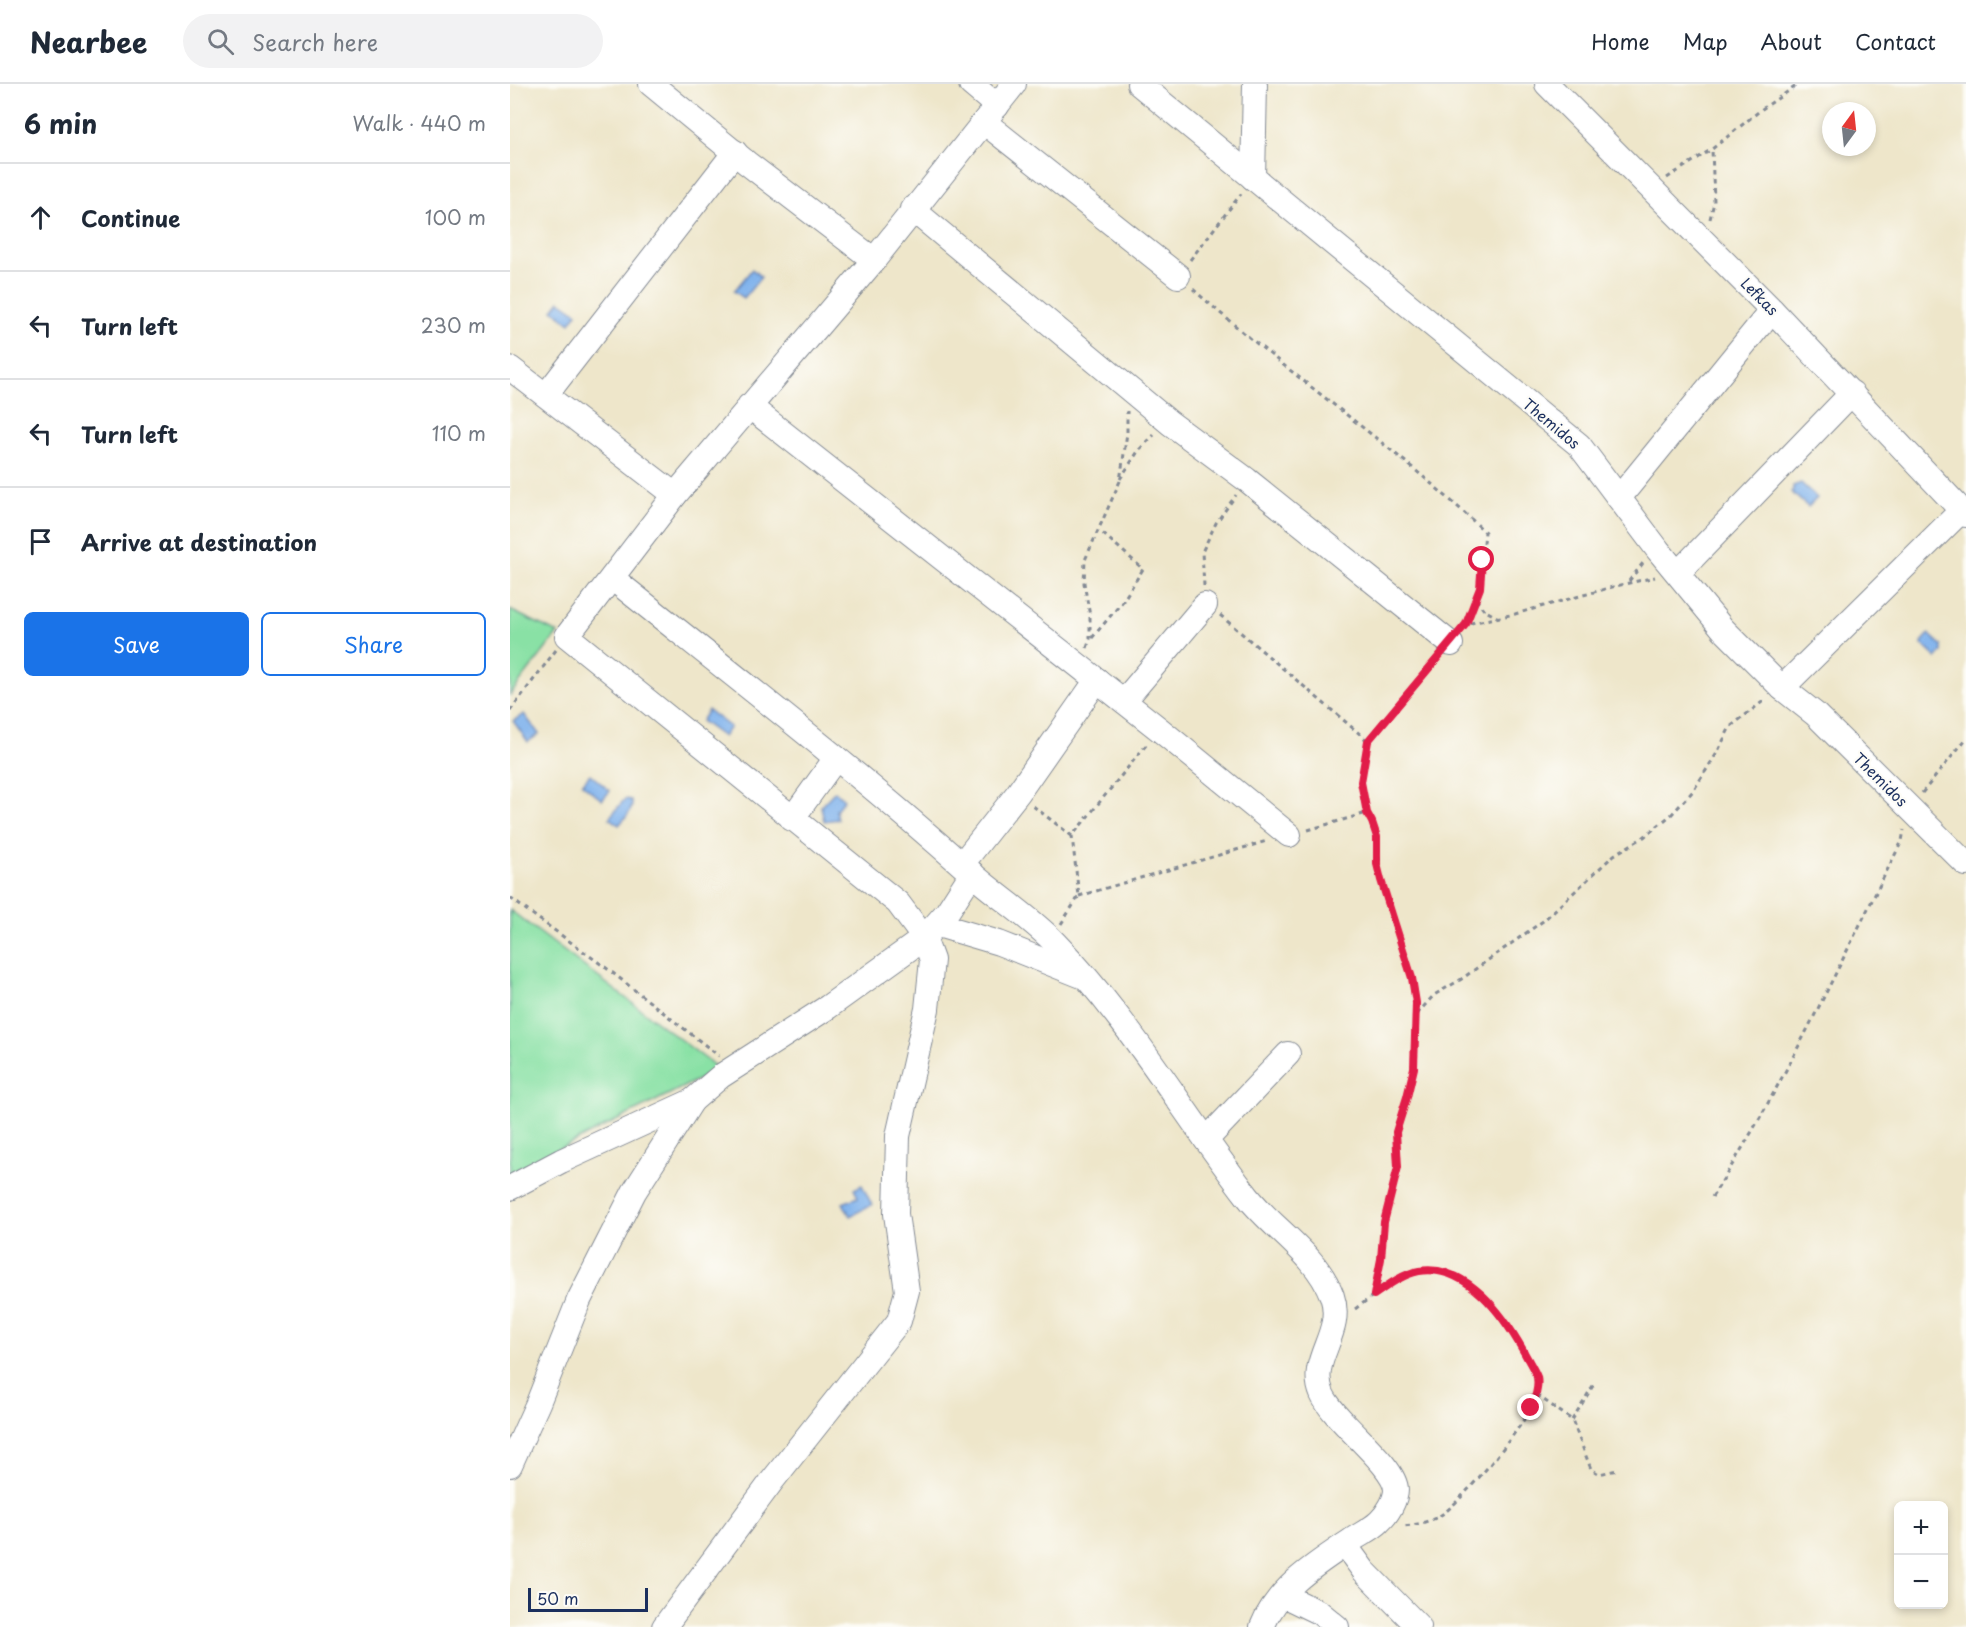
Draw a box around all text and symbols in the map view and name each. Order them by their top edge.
search box [183,14,603,68]
text: Nearbee [30,20,147,63]
icon: search [204,25,237,58]
text: Search here [252,25,378,58]
text: Home [1591,25,1650,57]
text: Map [1683,25,1728,57]
text: About [1761,25,1822,57]
text: Contact [1855,25,1936,57]
north arrow [1822,102,1876,156]
text: 6 min [24,104,97,143]
text: Walk · 440 m [353,108,486,138]
icon: ahead [24,201,57,234]
text: Continue [81,201,180,234]
text: 100 m [425,202,486,232]
street label: Lefkas [1736,272,1784,320]
icon: left [24,309,57,342]
text: Turn left [81,309,178,342]
text: 230 m [421,310,486,340]
street label: Themidos [1518,392,1586,454]
icon: left [24,417,57,450]
text: Turn left [81,417,178,450]
text: 110 m [432,418,486,448]
icon: arrive [24,525,57,558]
text: Arrive at destination [81,525,317,558]
route start [1468,546,1494,572]
button: Save [24,612,249,676]
button: Share [261,612,486,676]
street label: Themidos [1849,747,1914,811]
route end [1517,1394,1543,1420]
map controls [1894,1501,1948,1609]
button: + [1894,1501,1948,1555]
button: − [1894,1555,1948,1609]
scale bar [528,1585,648,1612]
text: 50 m [537,1586,578,1610]

